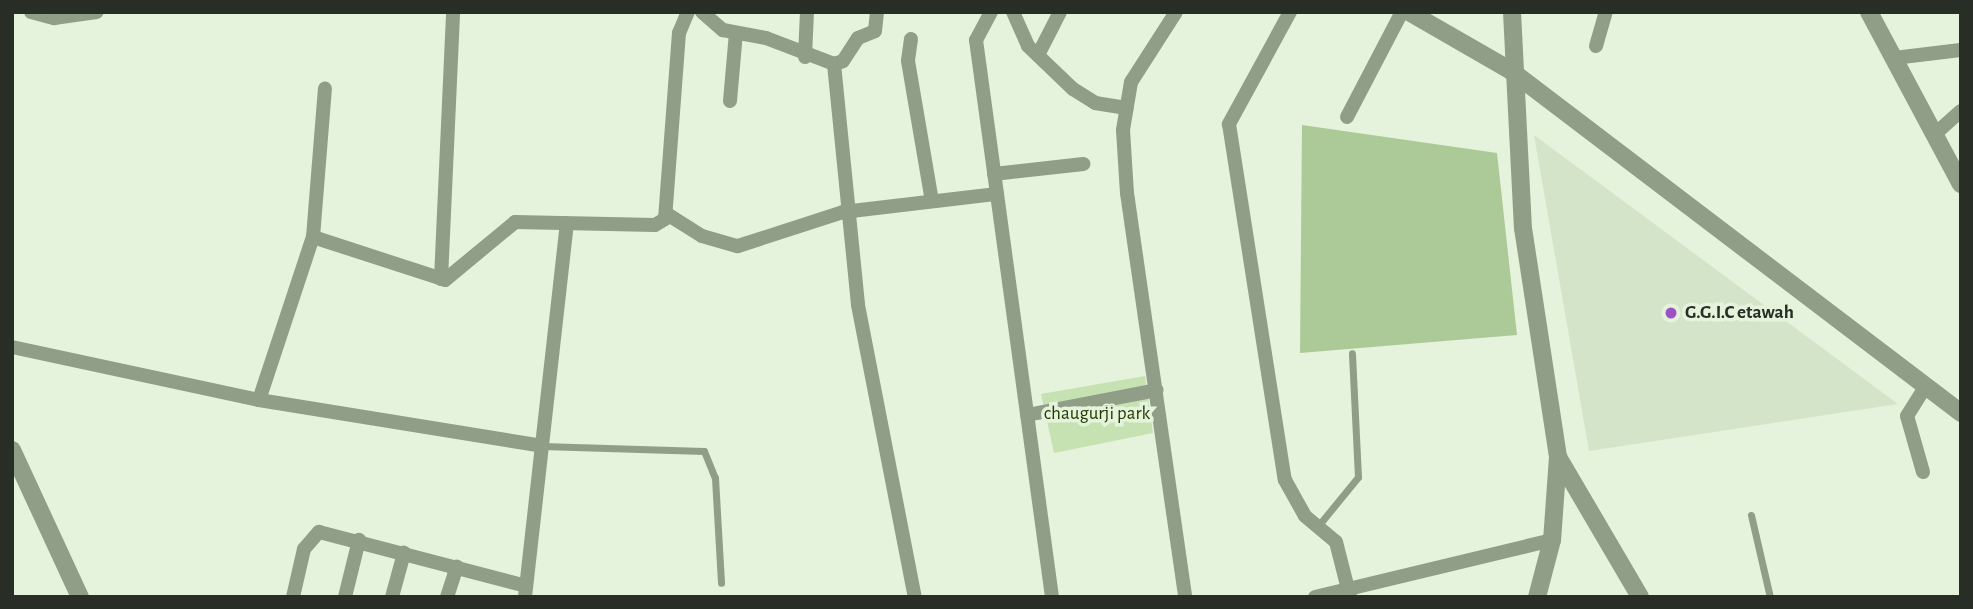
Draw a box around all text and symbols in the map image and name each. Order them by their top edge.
place label: G.G.I.C etawah [1685,302,1794,324]
marker: G.G.I.C etawah [1663,305,1679,321]
park label: chaugurji park [1044,403,1150,425]

